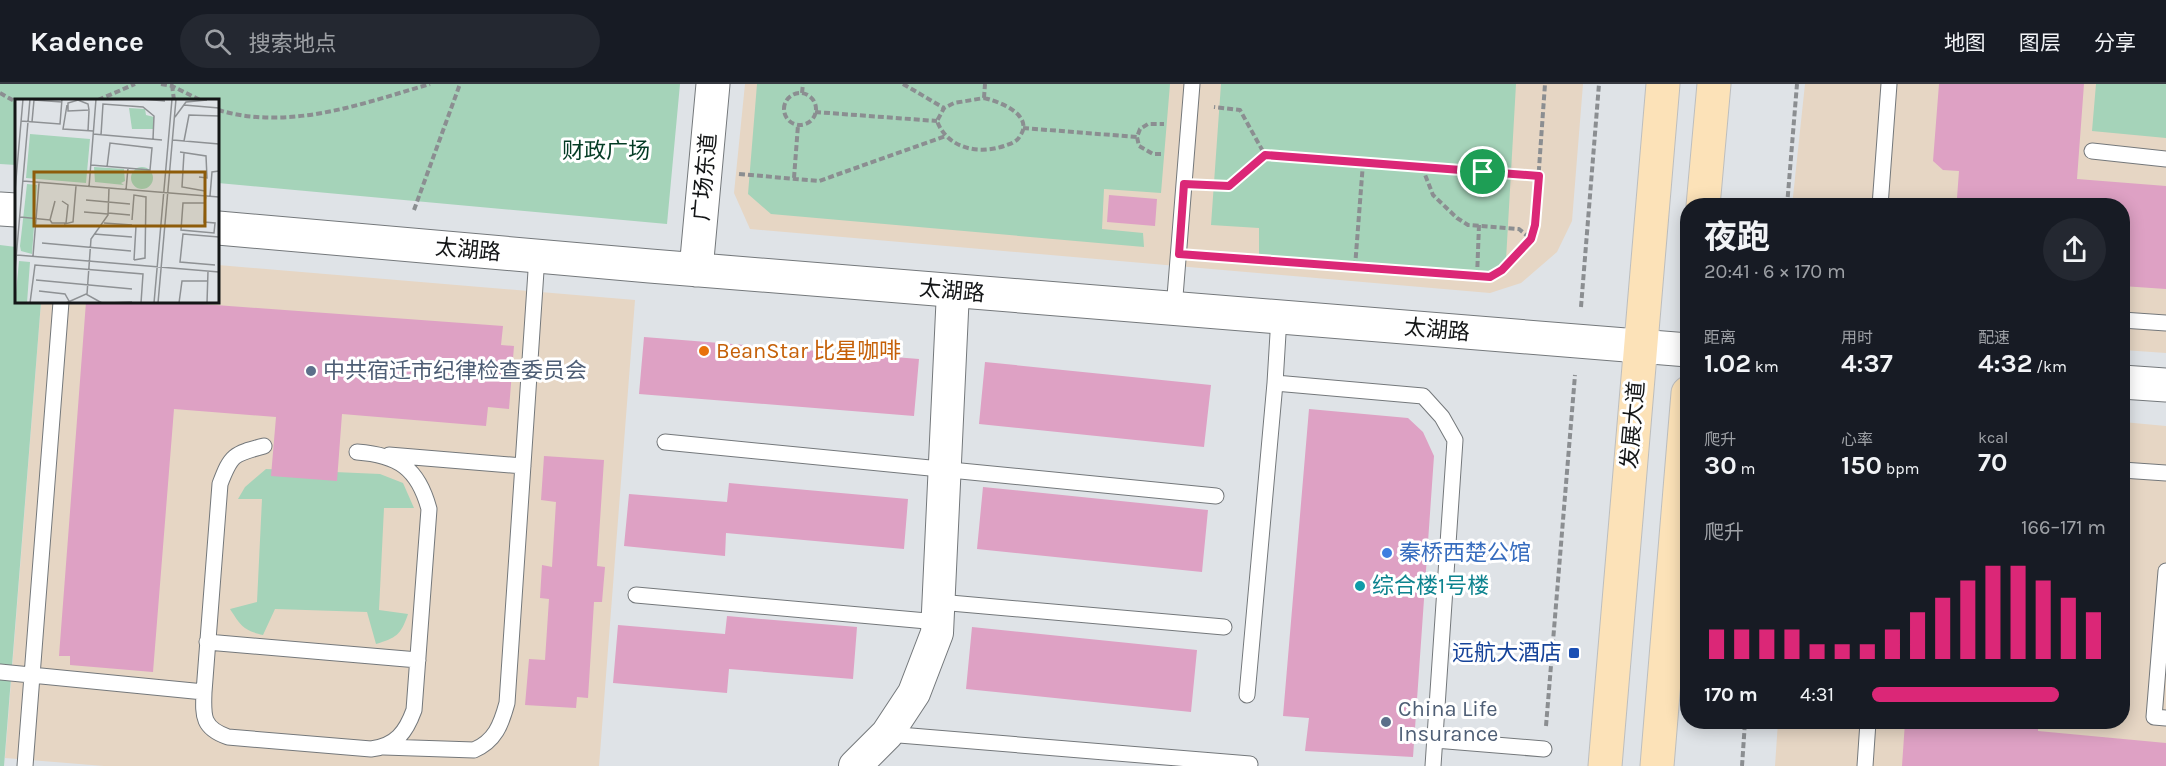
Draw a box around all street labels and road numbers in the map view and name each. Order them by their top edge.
street label: 广场东道 [688,132,722,222]
street label: 太湖路 [434,234,502,266]
street label: 太湖路 [918,275,986,307]
street label: 太湖路 [1403,314,1471,346]
street label: 发展大道 [1616,380,1650,470]

